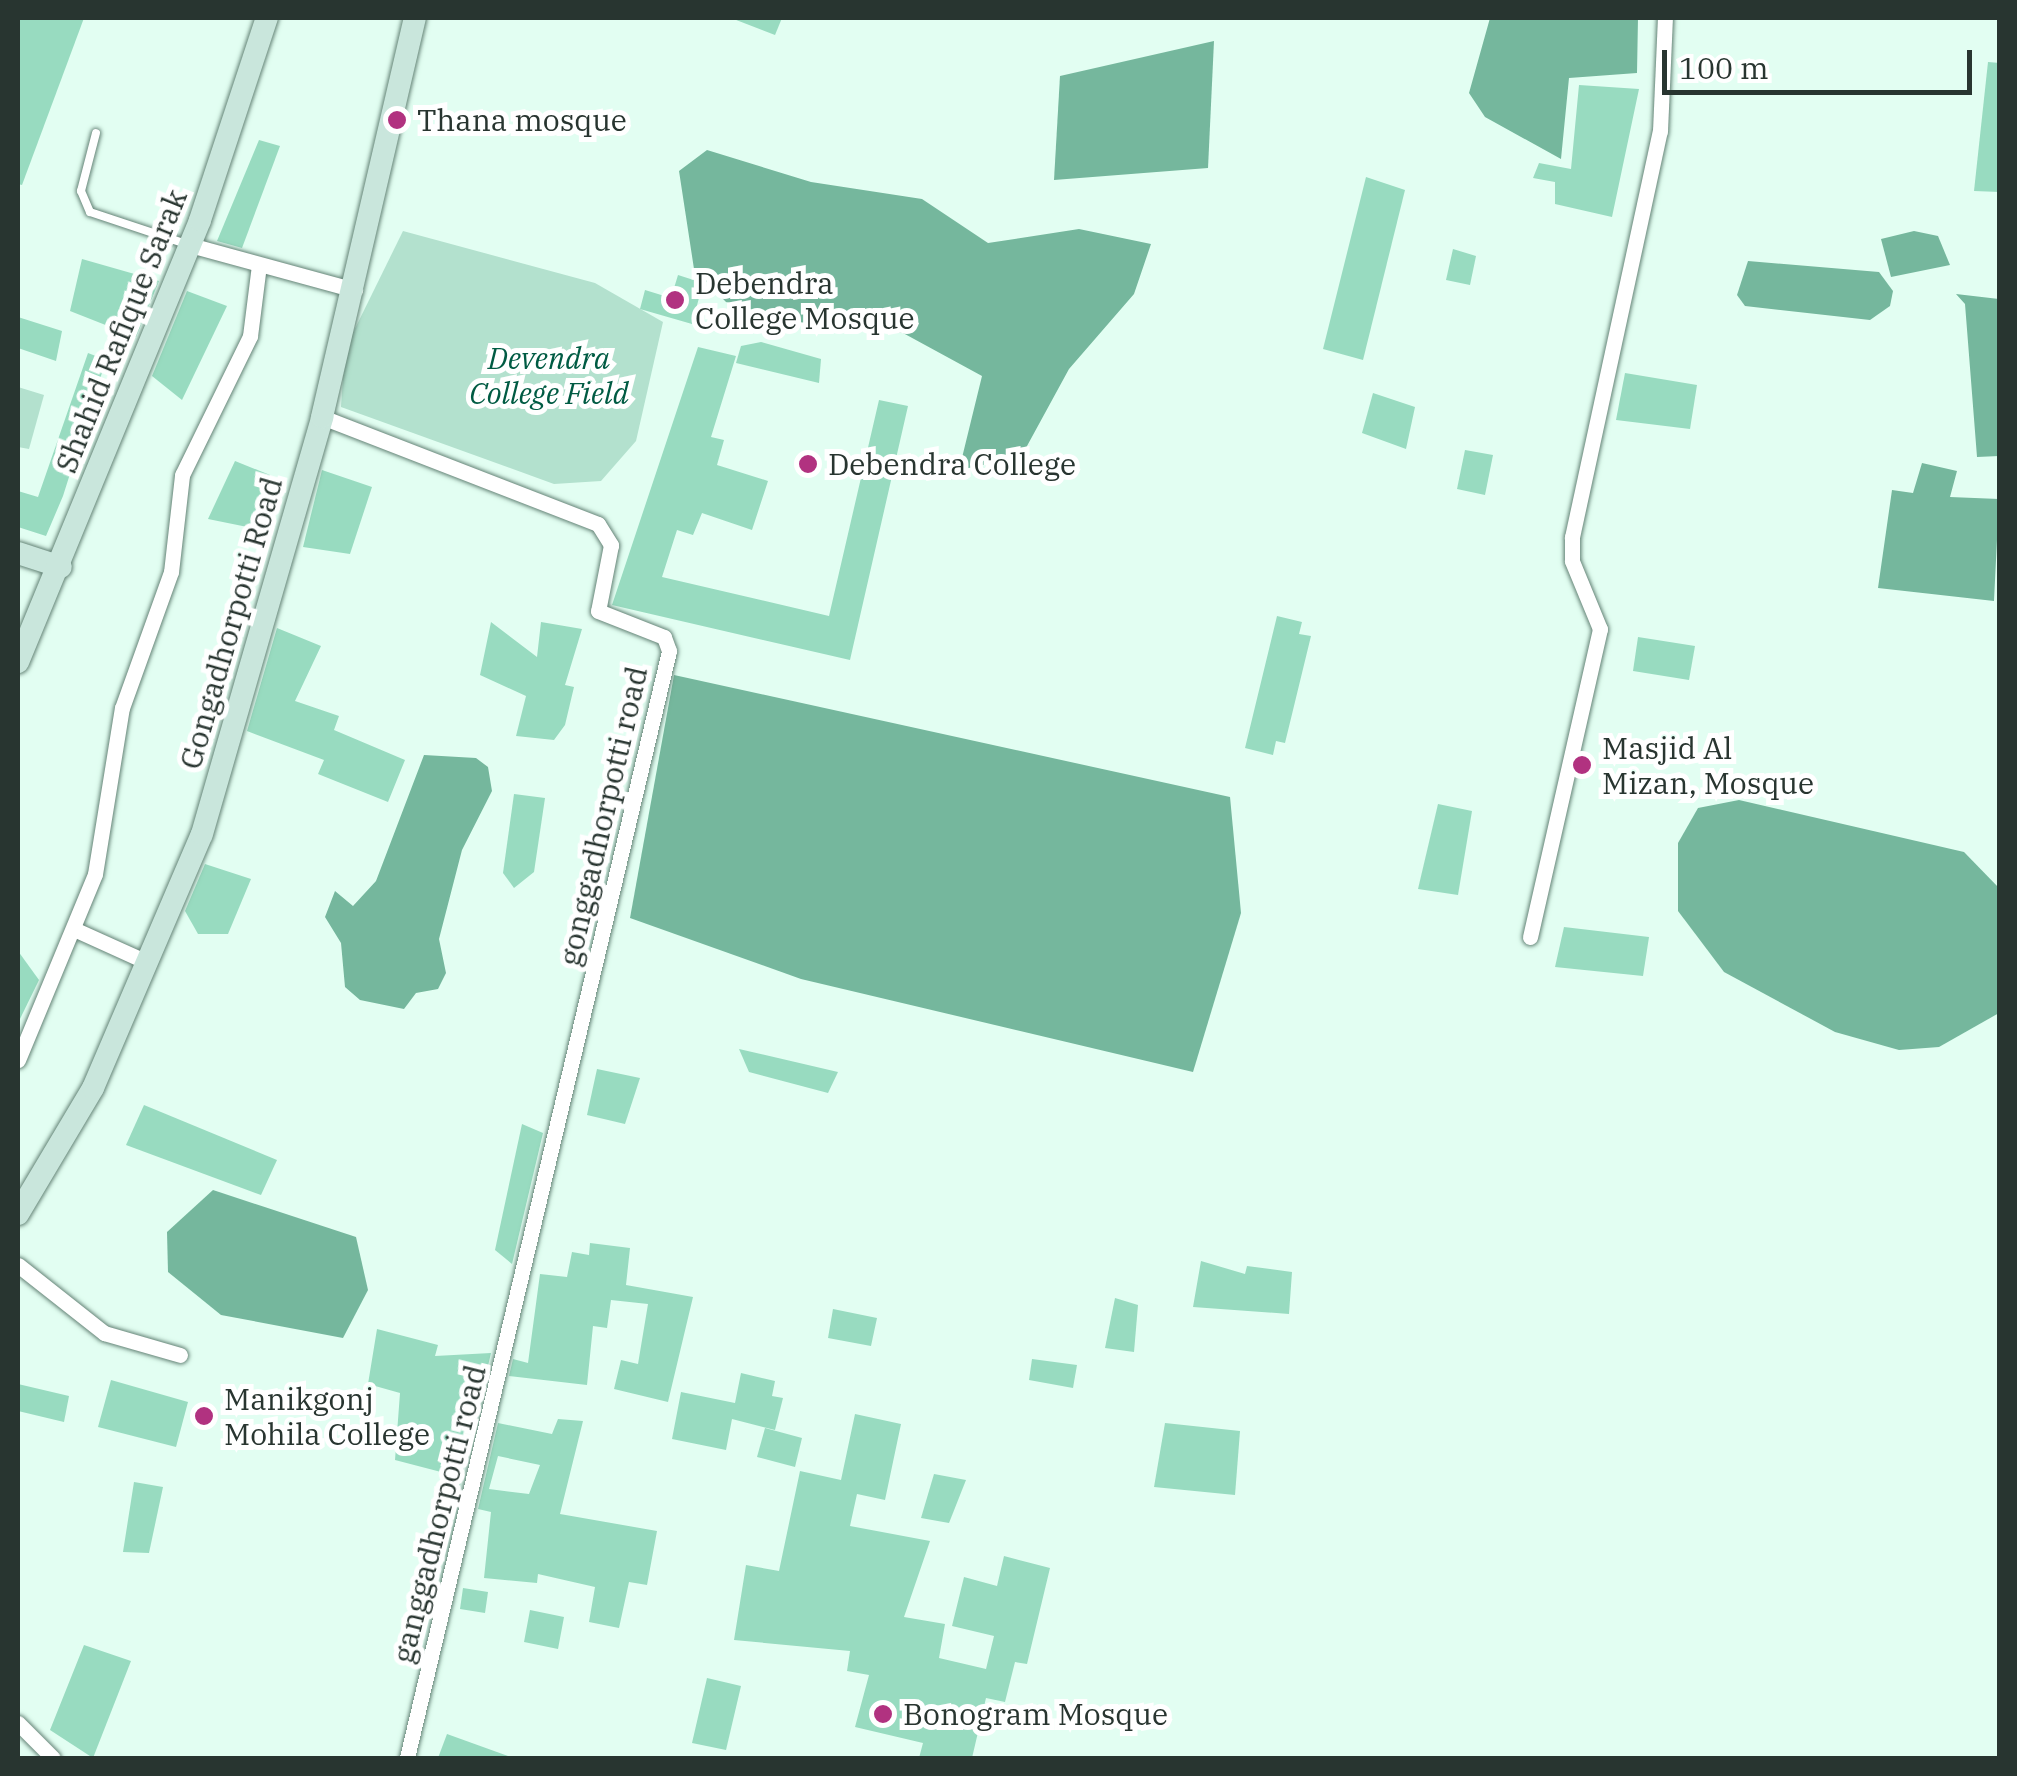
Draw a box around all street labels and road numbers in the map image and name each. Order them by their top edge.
street label: Shahid Rafique Sarak [48,184,194,478]
street label: Gongadhorpotti Road [172,473,290,773]
street label: gonggadhorpotti road [551,663,655,969]
street label: ganggadhorpotti road [385,1361,493,1667]

